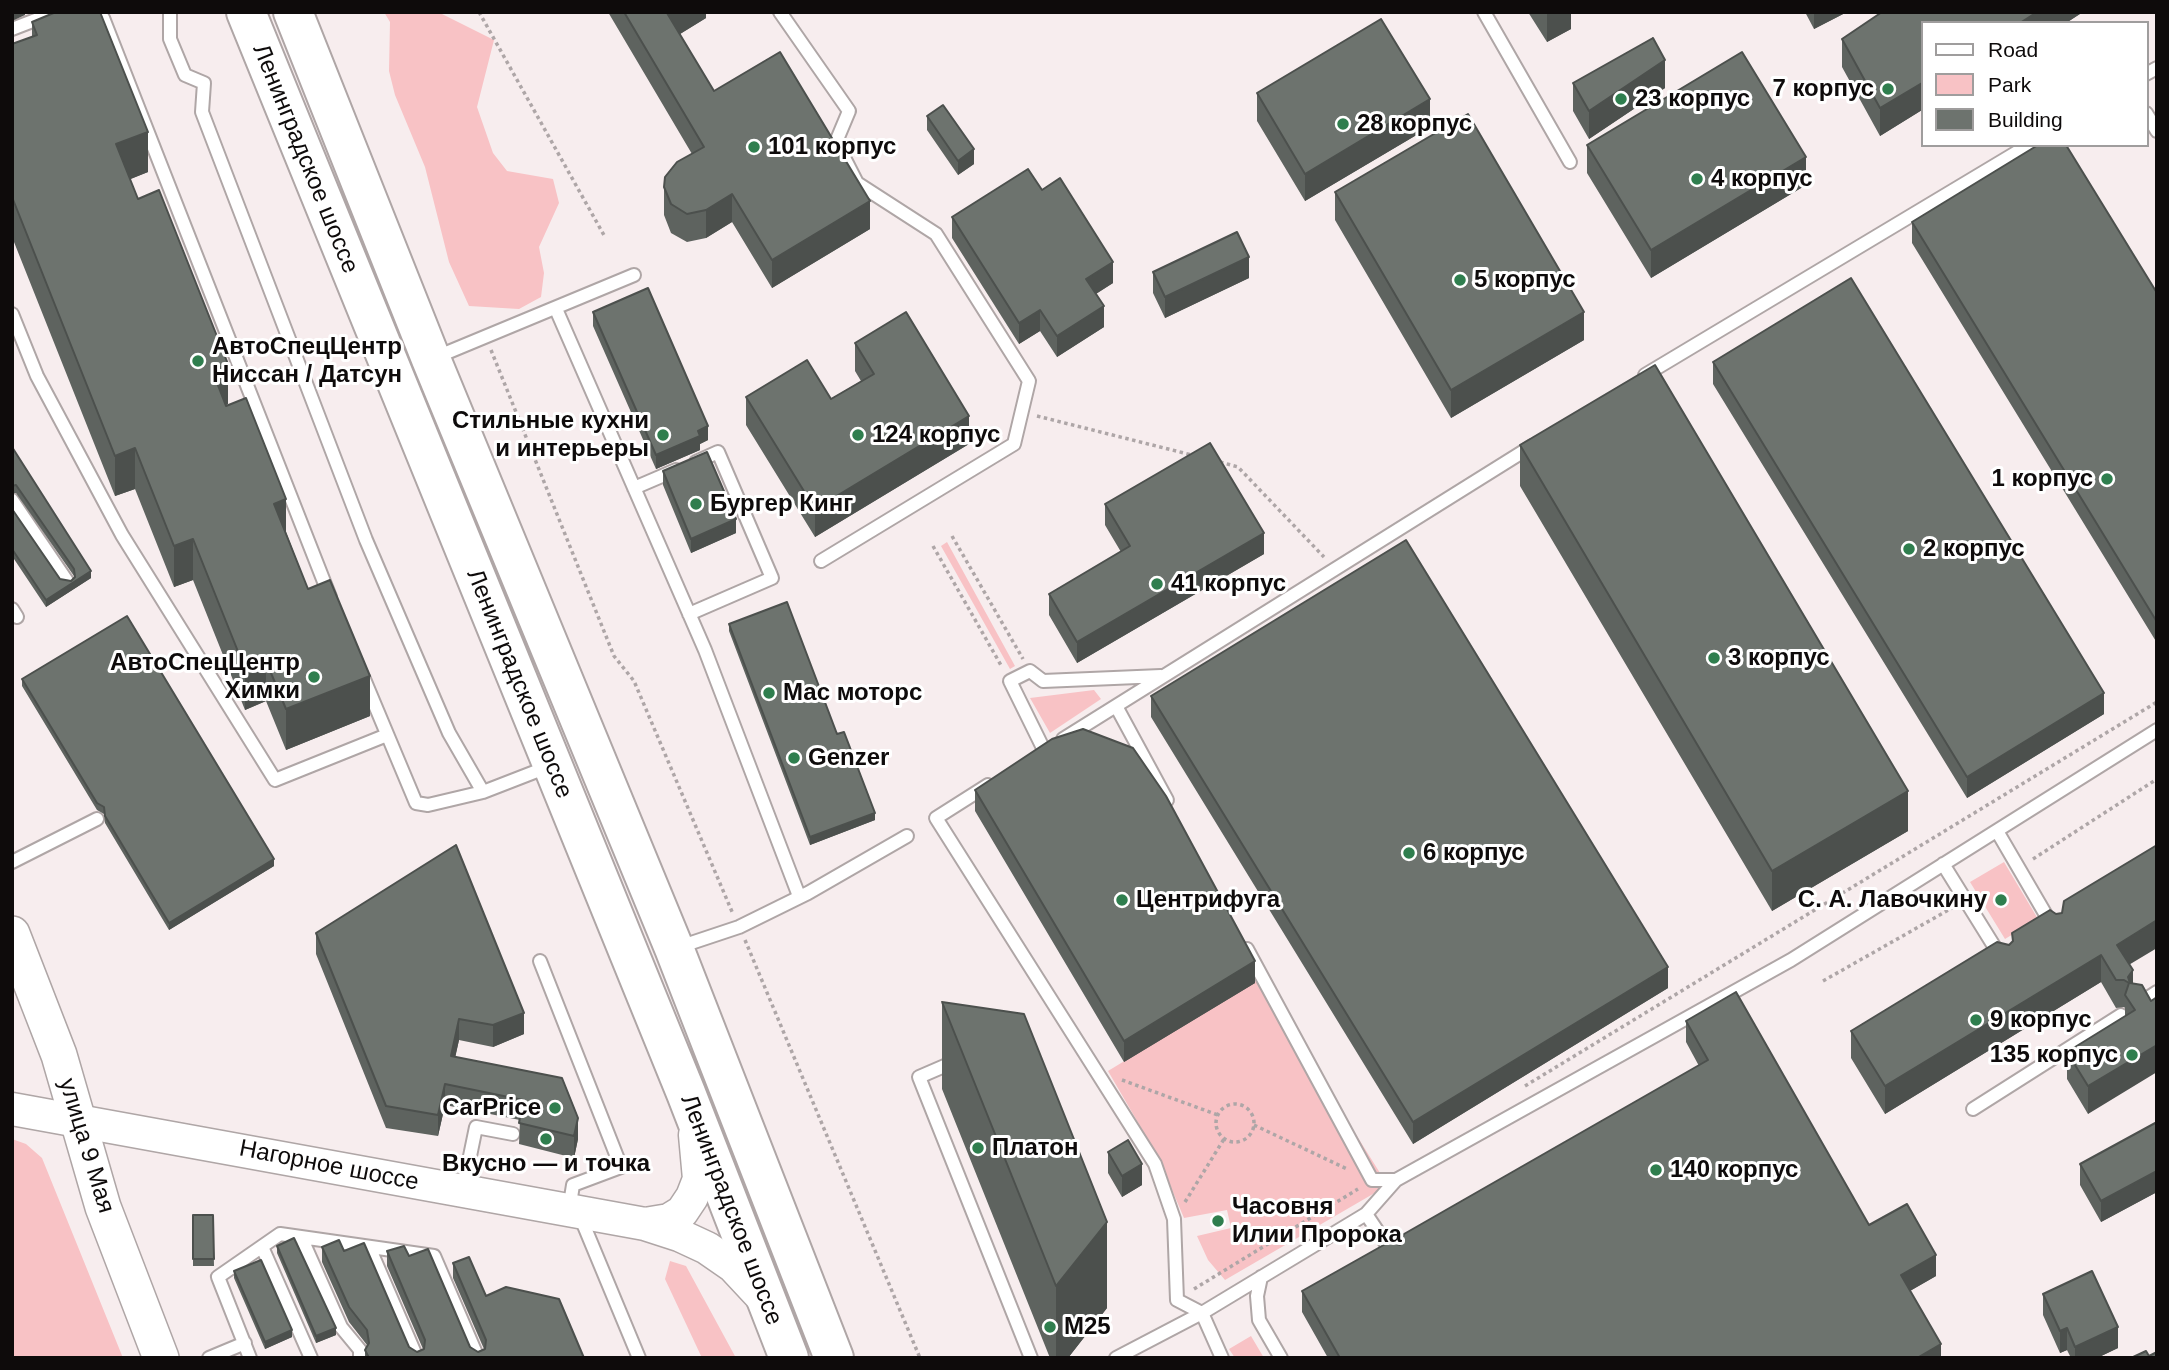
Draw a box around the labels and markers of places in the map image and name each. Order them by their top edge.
place label: 7 корпус [1772,75,1874,103]
marker: 7 корпус [1880,81,1896,97]
place label: 23 корпус [1635,85,1750,113]
marker: 23 корпус [1613,91,1629,107]
place label: 28 корпус [1357,110,1472,138]
marker: 28 корпус [1335,116,1351,132]
place label: 101 корпус [768,133,896,161]
marker: 101 корпус [746,139,762,155]
place label: 4 корпус [1711,165,1813,193]
marker: 4 корпус [1689,171,1705,187]
place label: 5 корпус [1474,266,1576,294]
marker: 5 корпус [1452,272,1468,288]
place label: АвтоСпецЦентр Ниссан / Датсун [212,333,402,389]
marker: АвтоСпецЦентр Ниссан / Датсун [190,353,206,369]
place label: Стильные кухни и интерьеры [452,407,649,463]
place label: 124 корпус [872,421,1000,449]
marker: Стильные кухни и интерьеры [655,427,671,443]
marker: 124 корпус [850,427,866,443]
place label: 1 корпус [1991,465,2093,493]
marker: 1 корпус [2099,471,2115,487]
place label: Бургер Кинг [710,490,853,518]
marker: Бургер Кинг [688,496,704,512]
place label: 2 корпус [1923,535,2025,563]
marker: 2 корпус [1901,541,1917,557]
place label: 41 корпус [1171,570,1286,598]
marker: 41 корпус [1149,576,1165,592]
place label: 3 корпус [1728,644,1830,672]
place label: АвтоСпецЦентр Химки [110,649,300,705]
marker: 3 корпус [1706,650,1722,666]
marker: АвтоСпецЦентр Химки [306,669,322,685]
place label: Мас моторс [783,679,922,707]
marker: Мас моторс [761,685,777,701]
place label: Genzer [808,744,889,772]
marker: Genzer [786,750,802,766]
place label: 6 корпус [1423,839,1525,867]
marker: 6 корпус [1401,845,1417,861]
place label: Центрифуга [1136,886,1280,914]
place label: С. А. Лавочкину [1798,886,1987,914]
marker: Центрифуга [1114,892,1130,908]
marker: С. А. Лавочкину [1993,892,2009,908]
place label: 9 корпус [1990,1006,2092,1034]
marker: 9 корпус [1968,1012,1984,1028]
place label: 135 корпус [1990,1041,2118,1069]
marker: 135 корпус [2124,1047,2140,1063]
place label: CarPrice [442,1094,541,1122]
marker: CarPrice [547,1100,563,1116]
marker: Вкусно — и точка [538,1131,554,1147]
place label: Платон [992,1134,1078,1162]
marker: Платон [970,1140,986,1156]
place label: Вкусно — и точка [442,1150,650,1178]
place label: 140 корпус [1670,1156,1798,1184]
marker: 140 корпус [1648,1162,1664,1178]
place label: Часовня Илии Пророка [1232,1193,1402,1249]
marker: Часовня Илии Пророка [1210,1213,1226,1229]
place label: М25 [1064,1313,1111,1341]
marker: М25 [1042,1319,1058,1335]

